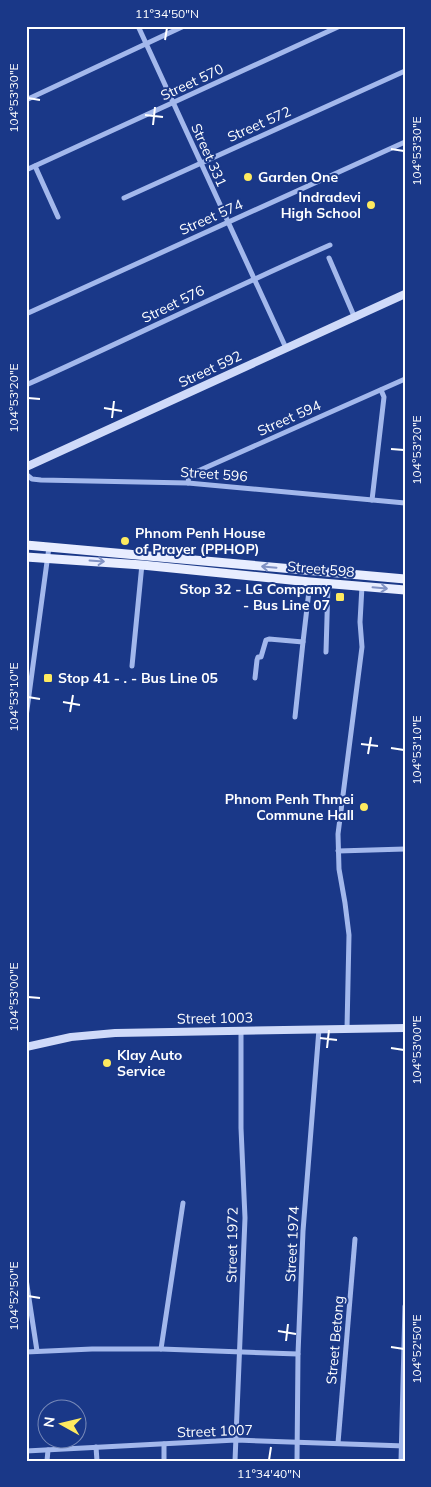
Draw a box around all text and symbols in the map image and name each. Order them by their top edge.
text: 11°34'50"N [135,6,199,21]
street label: Street 570 [158,60,226,104]
text: 104°53'30"E [6,63,21,133]
street label: Street 572 [224,102,294,146]
text: 104°53'30"E [409,116,424,186]
street label: Street 331 [187,120,231,190]
place label: Garden One [258,168,339,186]
marker: Garden One [242,171,254,183]
place label: Indradevi High School [281,188,361,222]
street label: Street 574 [176,195,246,239]
marker: Indradevi High School [365,199,377,211]
street label: Street 576 [139,281,207,327]
street label: Street 592 [176,347,244,391]
text: 104°53'20"E [6,363,21,433]
street label: Street 594 [254,396,324,440]
text: 104°53'20"E [409,415,424,485]
street label: Street 596 [180,463,248,485]
place label: Phnom Penh House of Prayer (PPHOP) [135,524,266,558]
marker: Phnom Penh House of Prayer (PPHOP) [119,535,131,547]
one-way arrow [88,557,104,566]
street label: Street 598 [287,557,355,581]
one-way arrow [261,562,277,571]
place label: Stop 32 - LG Company - Bus Line 07 [180,580,330,614]
one-way arrow [372,583,388,593]
marker: Stop 32 - LG Company - Bus Line 07 [334,591,346,603]
text: 104°53'10"E [6,662,21,732]
place label: Stop 41 - . - Bus Line 05 [58,669,218,687]
marker: Stop 41 - . - Bus Line 05 [42,672,54,684]
text: 104°53'10"E [409,715,424,785]
place label: Phnom Penh Thmei Commune Hall [225,790,354,824]
marker: Phnom Penh Thmei Commune Hall [358,801,370,813]
text: 104°53'00"E [6,962,21,1032]
street label: Street 1003 [177,1008,253,1028]
text: 104°53'00"E [409,1015,424,1085]
place label: Klay Auto Service [117,1046,182,1080]
marker: Klay Auto Service [101,1057,113,1069]
street label: Street 1974 [281,1205,303,1282]
street label: Street 1972 [222,1207,242,1283]
text: 104°52'50"E [6,1261,21,1331]
street label: Street Betong [322,1295,348,1385]
text: 104°52'50"E [409,1314,424,1384]
north arrow [38,1400,88,1450]
text: N [39,1416,59,1429]
street label: Street 1007 [177,1421,253,1441]
text: 11°34'40"N [237,1466,301,1481]

